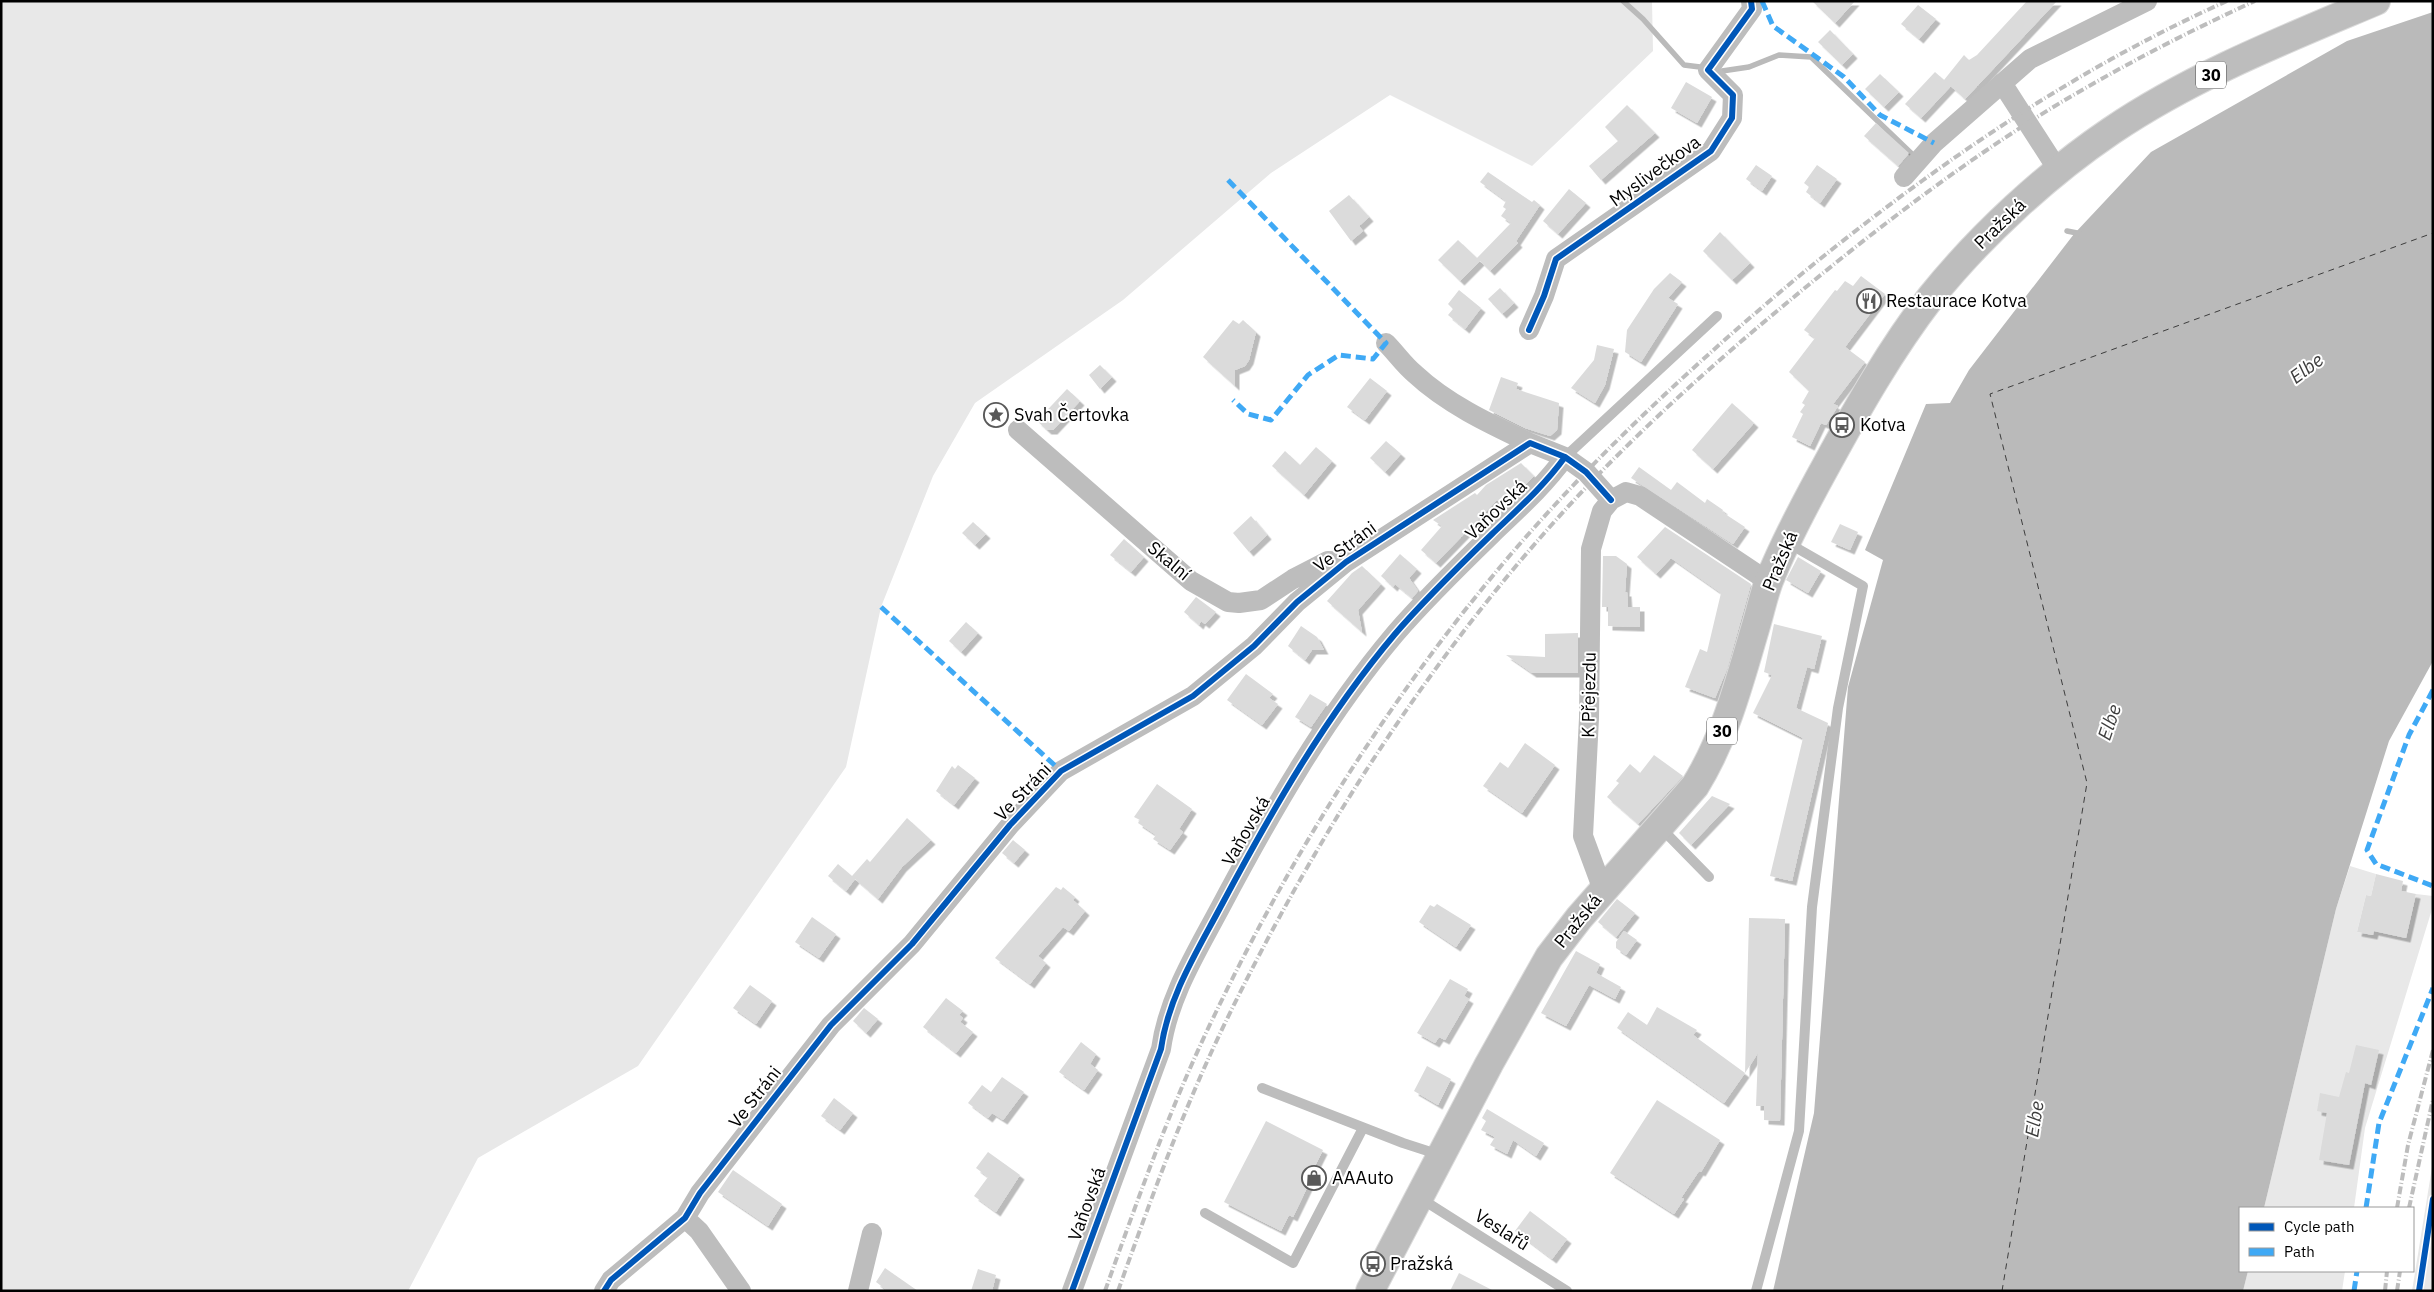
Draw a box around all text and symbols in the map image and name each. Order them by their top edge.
road number: 30 [2196,62,2226,88]
street label: Myslivečkova [1605,130,1705,211]
street label: Pražská [1969,193,2031,254]
restaurant icon: Restaurace Kotva [1856,288,1882,314]
place label: Restaurace Kotva [1886,289,2027,312]
water label: Elbe [2284,347,2328,389]
place icon: Svah Čertovka [983,402,1009,428]
place label: Svah Čertovka [1014,402,1129,426]
bus stop icon: Kotva [1829,412,1855,438]
place label: Kotva [1860,413,1906,436]
street label: Vaňovská [1460,474,1532,545]
street label: Ve Stráni [1309,516,1381,577]
street label: Pražská [1757,527,1803,594]
street label: Skalní [1143,536,1196,586]
street label: K Přejezdu [1576,652,1601,738]
water label: Elbe [2092,701,2126,743]
road number: 30 [1707,718,1737,744]
street label: Ve Stráni [989,758,1056,826]
street label: Vaňovská [1216,791,1275,870]
street label: Pražská [1549,889,1607,952]
street label: Ve Stráni [723,1061,786,1132]
water label: Elbe [2019,1099,2049,1139]
street label: Vaňovská [1063,1163,1111,1244]
shop icon: AAAuto [1301,1165,1327,1191]
place label: AAAuto [1332,1166,1394,1189]
street label: Veslařů [1471,1204,1534,1255]
legend [2239,1207,2414,1272]
text: Cycle path [2284,1217,2355,1236]
text: Path [2284,1242,2315,1261]
bus stop icon: Pražská [1360,1251,1386,1277]
place label: Pražská [1390,1252,1453,1275]

